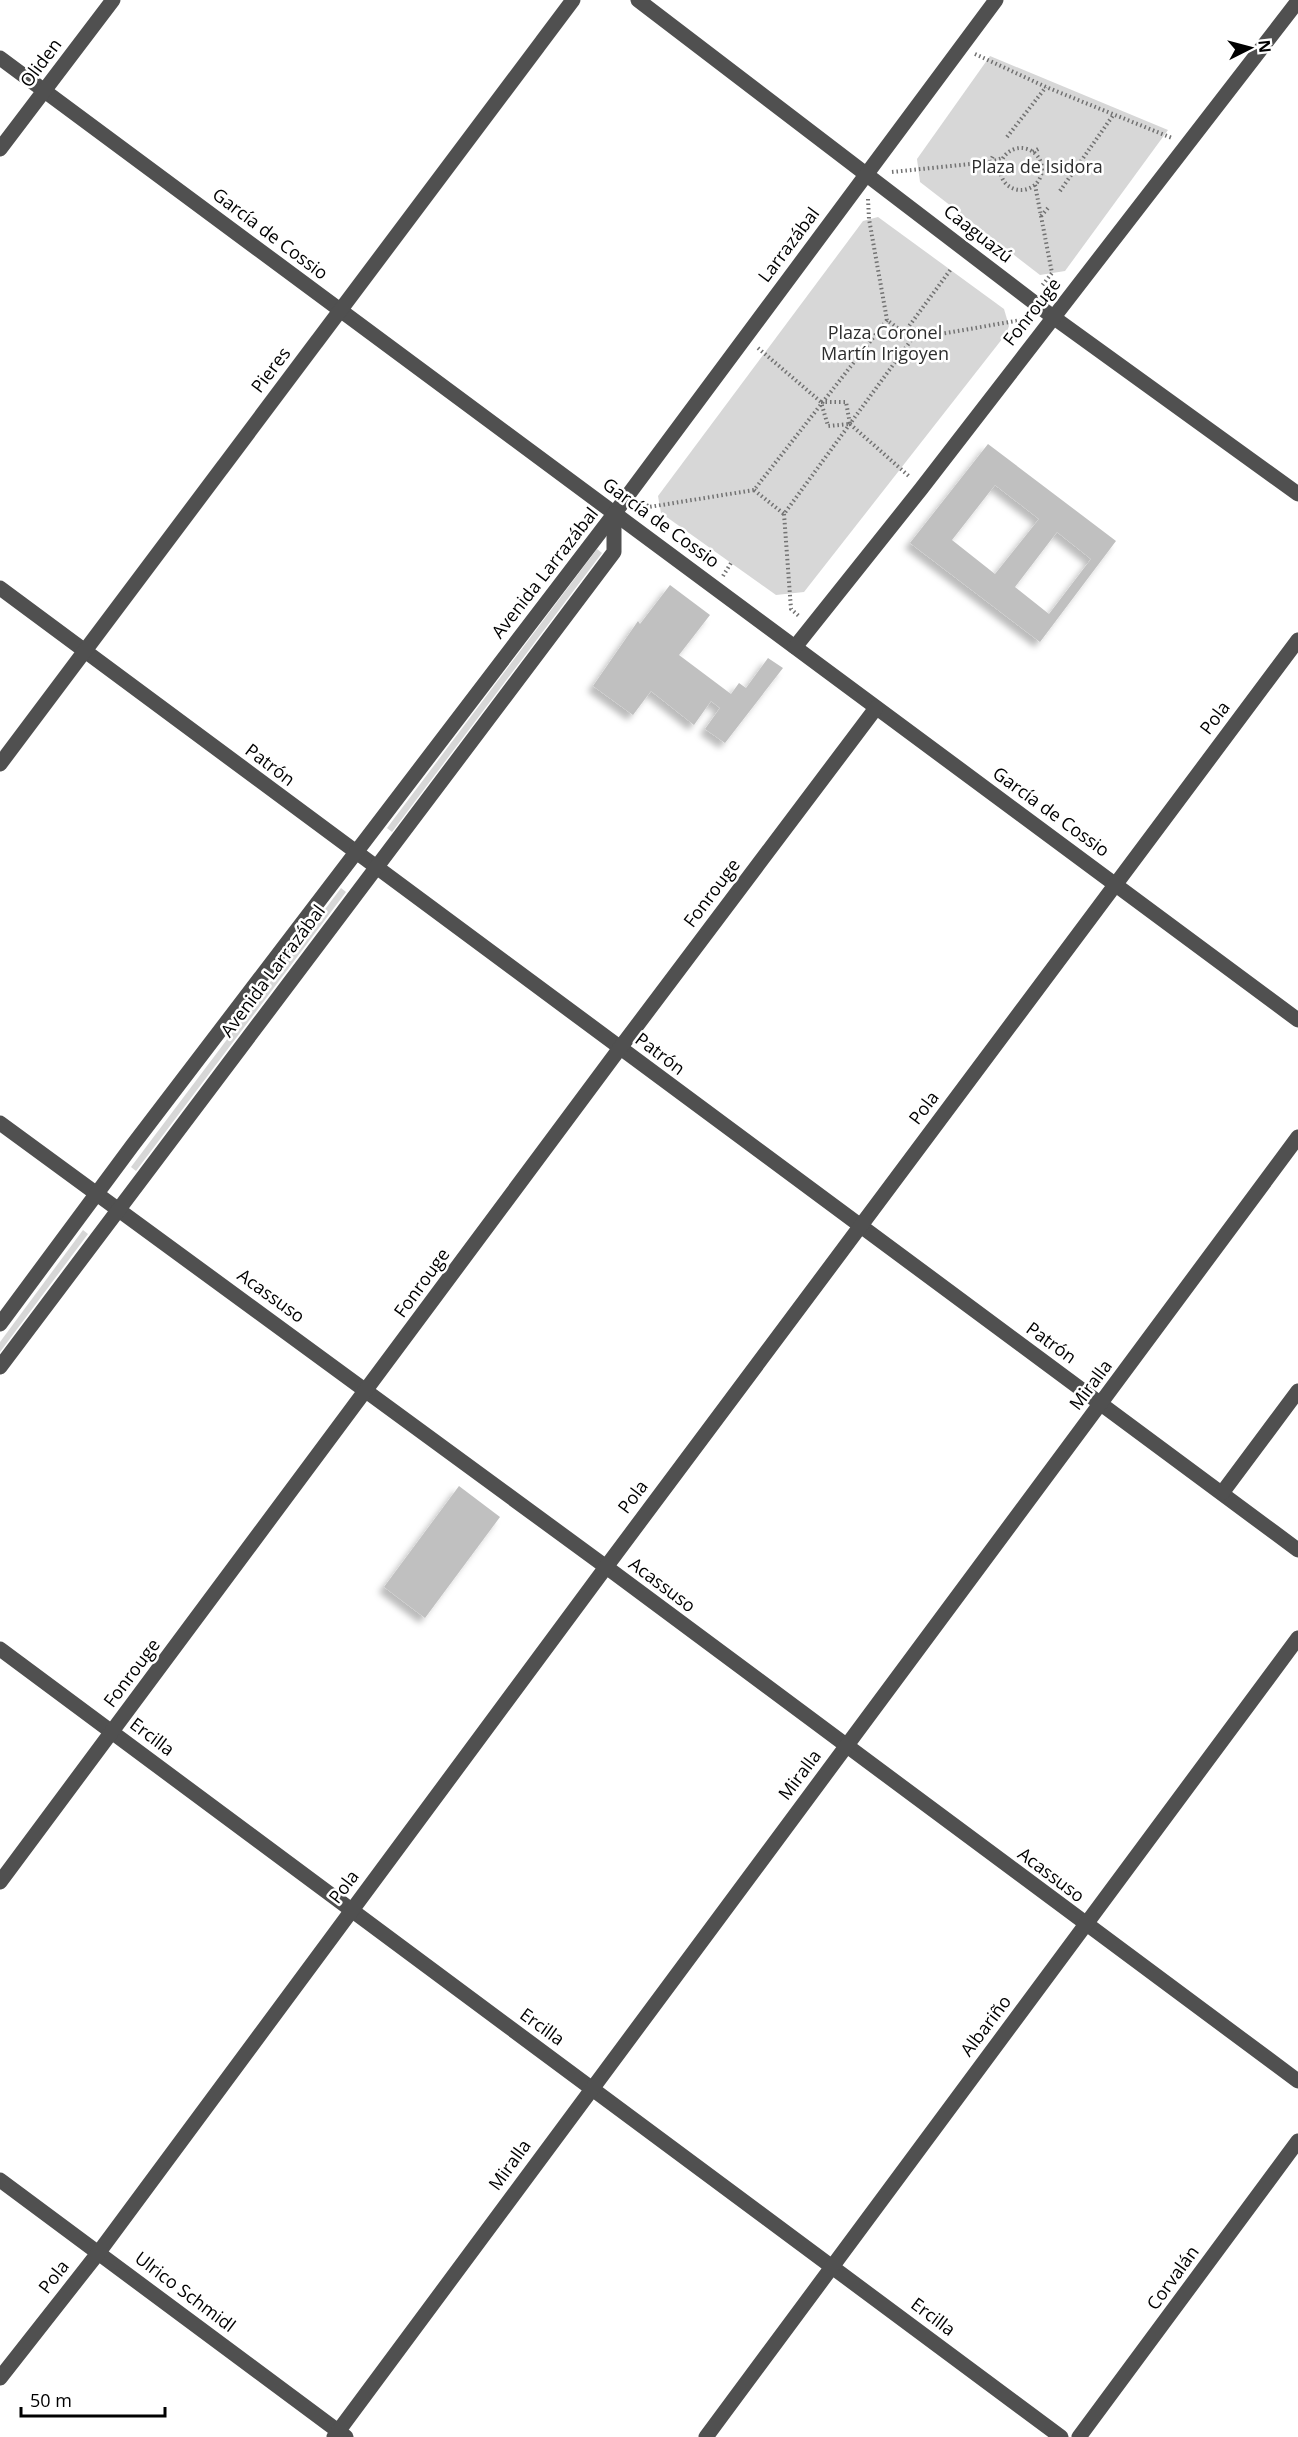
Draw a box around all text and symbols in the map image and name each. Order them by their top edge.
north arrow [1220,18,1280,78]
street label: Oliden [14,33,66,92]
text: N [1253,39,1277,54]
park label: Plaza de Isidora [971,154,1103,178]
street label: García de Cossio [208,182,333,285]
street label: Caaguazú [939,199,1018,268]
street label: Larrazábal [752,202,824,287]
street label: Fonrouge [997,272,1065,350]
park label: Plaza Coronel Martín Irigoyen [821,320,949,365]
street label: Pieres [245,342,295,397]
street label: García de Cossio [598,472,725,573]
street label: Avenida Larrazábal [486,502,603,643]
street label: Pola [1194,696,1235,739]
street label: Patrón [241,738,300,791]
street label: García de Cossio [988,761,1115,862]
street label: Fonrouge [677,853,745,932]
street label: Avenida Larrazábal [215,899,330,1041]
street label: Patrón [631,1027,690,1080]
street label: Pola [903,1086,944,1129]
street label: Fonrouge [388,1243,454,1322]
street label: Acassuso [233,1263,310,1328]
street label: Patrón [1022,1316,1081,1368]
street label: Miralla [1063,1354,1117,1414]
street label: Pola [612,1475,653,1518]
street label: Acassuso [624,1551,701,1617]
street label: Fonrouge [97,1633,165,1712]
street label: Ercilla [126,1712,180,1761]
street label: Miralla [772,1744,826,1804]
street label: Acassuso [1013,1841,1090,1907]
street label: Pola [323,1865,364,1908]
street label: Albariño [954,1990,1016,2061]
street label: Ercilla [515,2002,570,2050]
street label: Miralla [483,2134,536,2195]
street label: Corvalán [1141,2240,1204,2314]
street label: Ulrico Schmidl [130,2246,241,2337]
street label: Pola [33,2255,74,2298]
street label: Ercilla [907,2292,961,2341]
scale bar [21,2380,165,2418]
text: 50 m [30,2388,72,2412]

